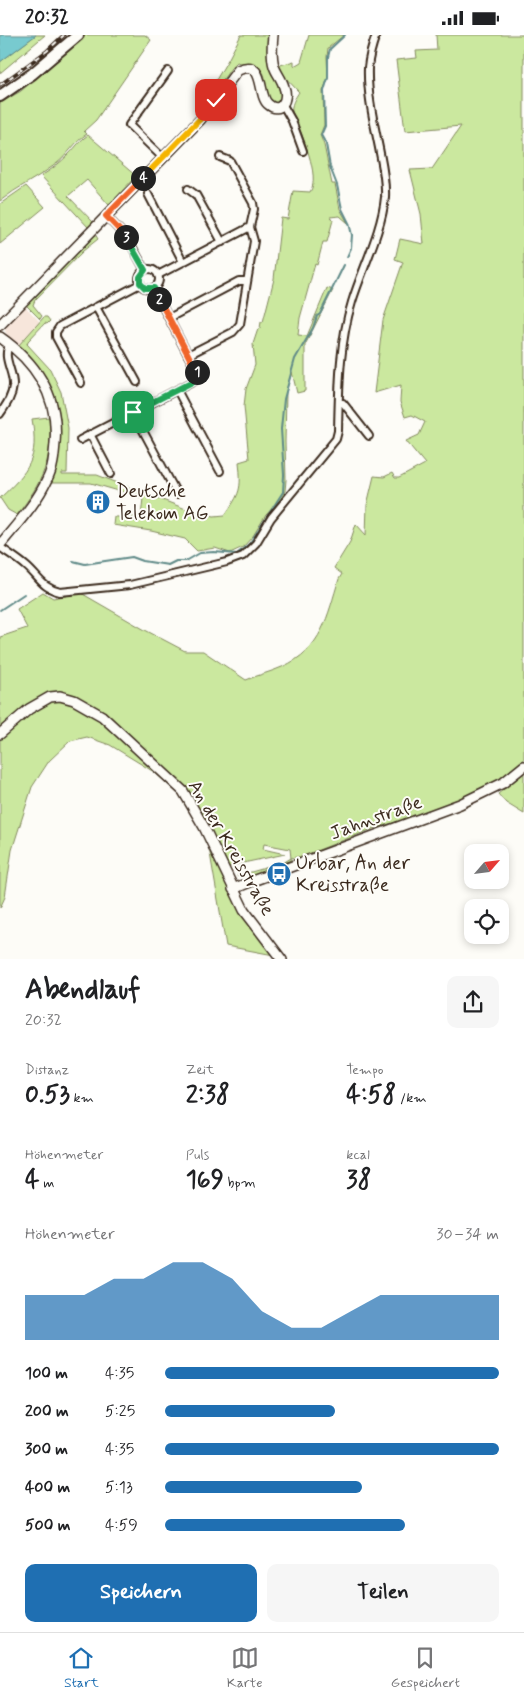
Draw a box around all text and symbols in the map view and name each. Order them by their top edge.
text: 20:32 [25,5,69,30]
pin [195,79,237,121]
icon: check [202,86,230,114]
pin: 4 [130,165,156,191]
text: 4 [139,169,148,187]
pin: 3 [114,225,138,249]
text: 3 [123,228,130,246]
pin: 2 [146,287,172,311]
text: 2 [156,290,163,308]
pin: 1 [184,359,210,385]
text: 1 [194,363,201,381]
pin [112,391,154,433]
icon: arrive [119,398,147,426]
place label: Deutsche Telekom AG [116,479,208,526]
building icon: Deutsche Telekom AG [85,489,111,515]
street label: An der Kreisstraße [182,776,280,920]
street label: Jahnstraße [326,790,426,846]
north arrow [464,844,509,889]
map controls [464,844,509,944]
place label: Urbar, An der Kreisstraße [296,851,410,898]
bus stop icon: Urbar, An der Kreisstraße [266,861,292,887]
button: locate [464,899,509,944]
text: Abendlauf [25,972,140,1009]
button: share [447,976,499,1028]
text: 20:32 [25,1010,62,1031]
text: Distanz [25,1061,69,1079]
text: Zeit [186,1061,214,1079]
text: Tempo [346,1061,383,1079]
text: 0.53 [25,1079,70,1112]
text: 2:38 [186,1079,230,1112]
text: 4:58 [346,1079,396,1112]
text: km [70,1089,94,1107]
text: /km [396,1089,427,1107]
text: Höhenmeter [25,1146,103,1164]
text: Puls [186,1146,209,1164]
text: kcal [346,1146,370,1164]
text: 4 [25,1164,40,1197]
text: 169 [186,1164,224,1197]
text: 38 [346,1164,371,1197]
text: m [40,1174,55,1192]
text: bpm [224,1174,256,1192]
text: Höhenmeter [25,1224,115,1245]
text: 30–34 m [436,1224,499,1245]
text: 100 m [25,1363,68,1384]
text: 4:35 [105,1363,134,1384]
text: 200 m [25,1401,69,1422]
text: 5:25 [105,1401,135,1422]
text: 300 m [25,1439,68,1460]
text: 4:35 [105,1439,134,1460]
text: 400 m [25,1477,70,1498]
text: 5:13 [105,1477,133,1498]
text: 500 m [25,1515,70,1536]
text: 4:59 [105,1515,138,1536]
button: Speichern [25,1564,257,1622]
button: Teilen [267,1564,499,1622]
tab: Start [64,1644,99,1692]
tab: Karte [227,1644,263,1692]
tab: Gespeichert [391,1644,460,1692]

